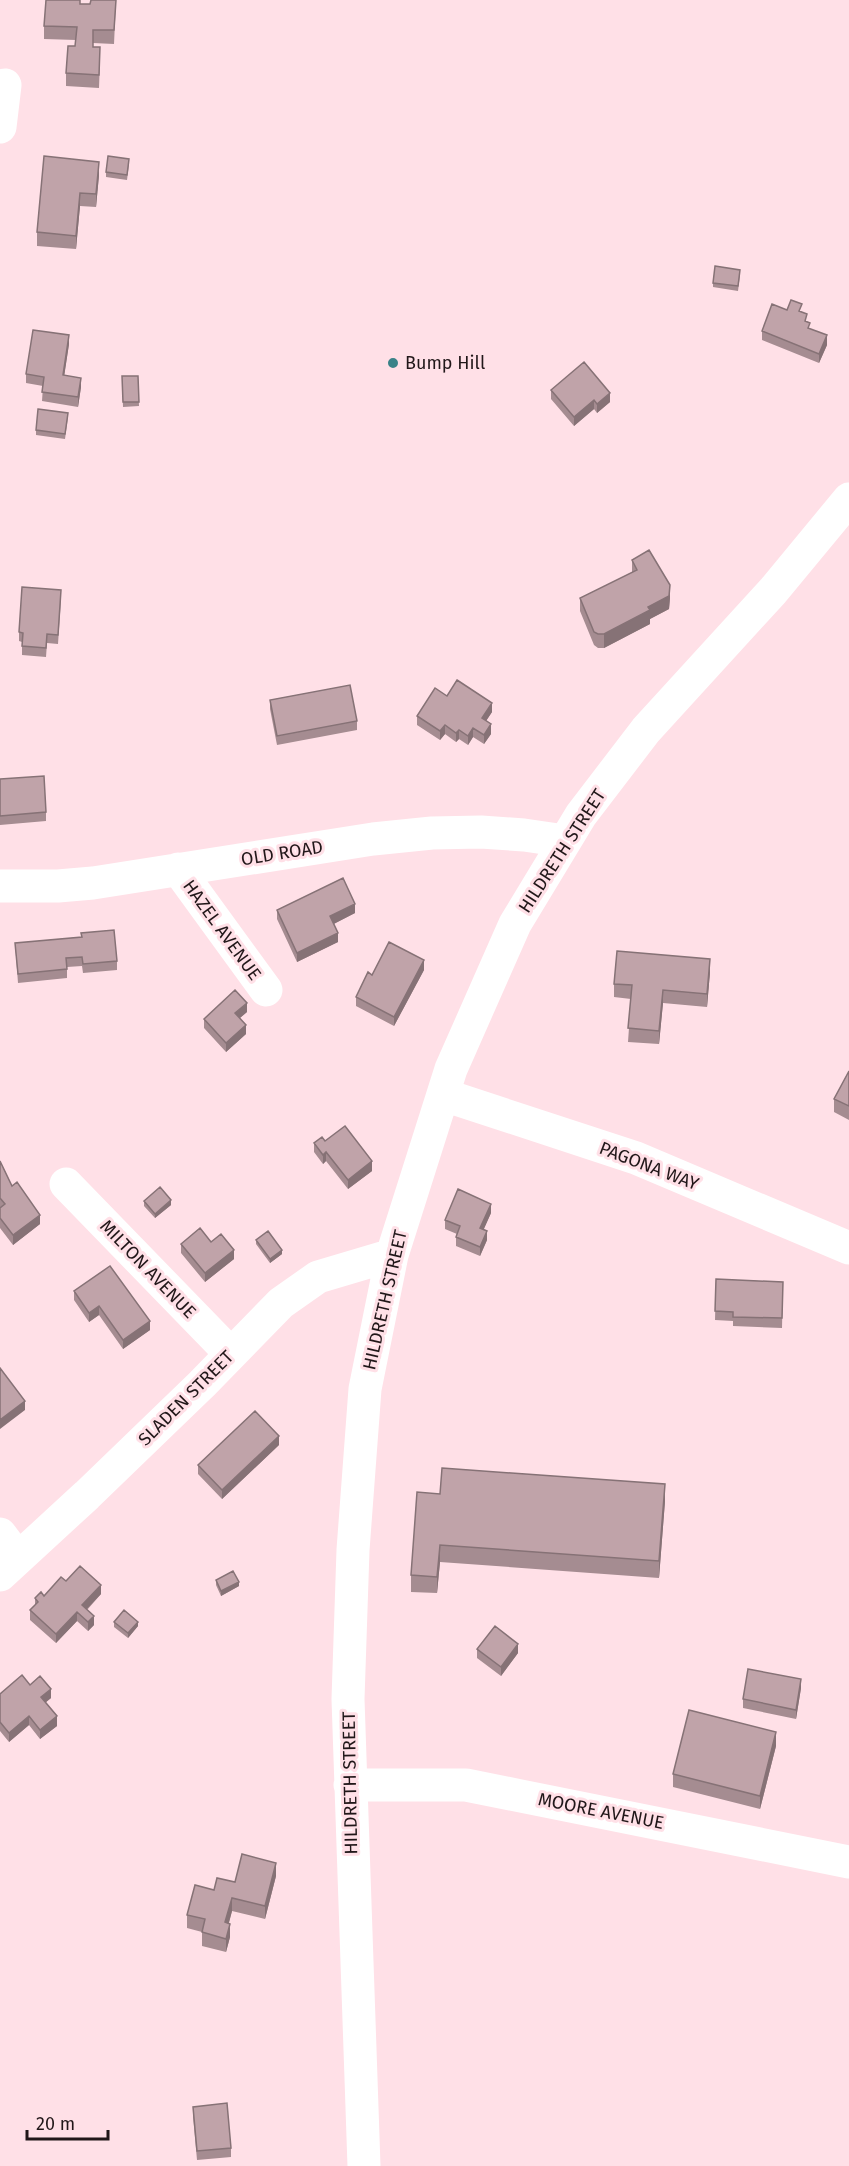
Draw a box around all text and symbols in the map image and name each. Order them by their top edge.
place label: Bump Hill [405,352,485,374]
marker: Bump Hill [386,356,400,370]
street label: HILDRETH STREET [514,784,611,917]
street label: OLD ROAD [239,836,325,870]
street label: HAZEL AVENUE [178,875,266,985]
street label: PAGONA WAY [596,1137,702,1195]
street label: MILTON AVENUE [95,1215,201,1323]
street label: HILDRETH STREET [358,1227,412,1372]
street label: SLADEN STREET [134,1345,239,1450]
street label: HILDRETH STREET [338,1711,362,1855]
street label: MOORE AVENUE [536,1788,666,1834]
scale bar [27,2103,108,2141]
text: 20 m [36,2113,75,2135]

